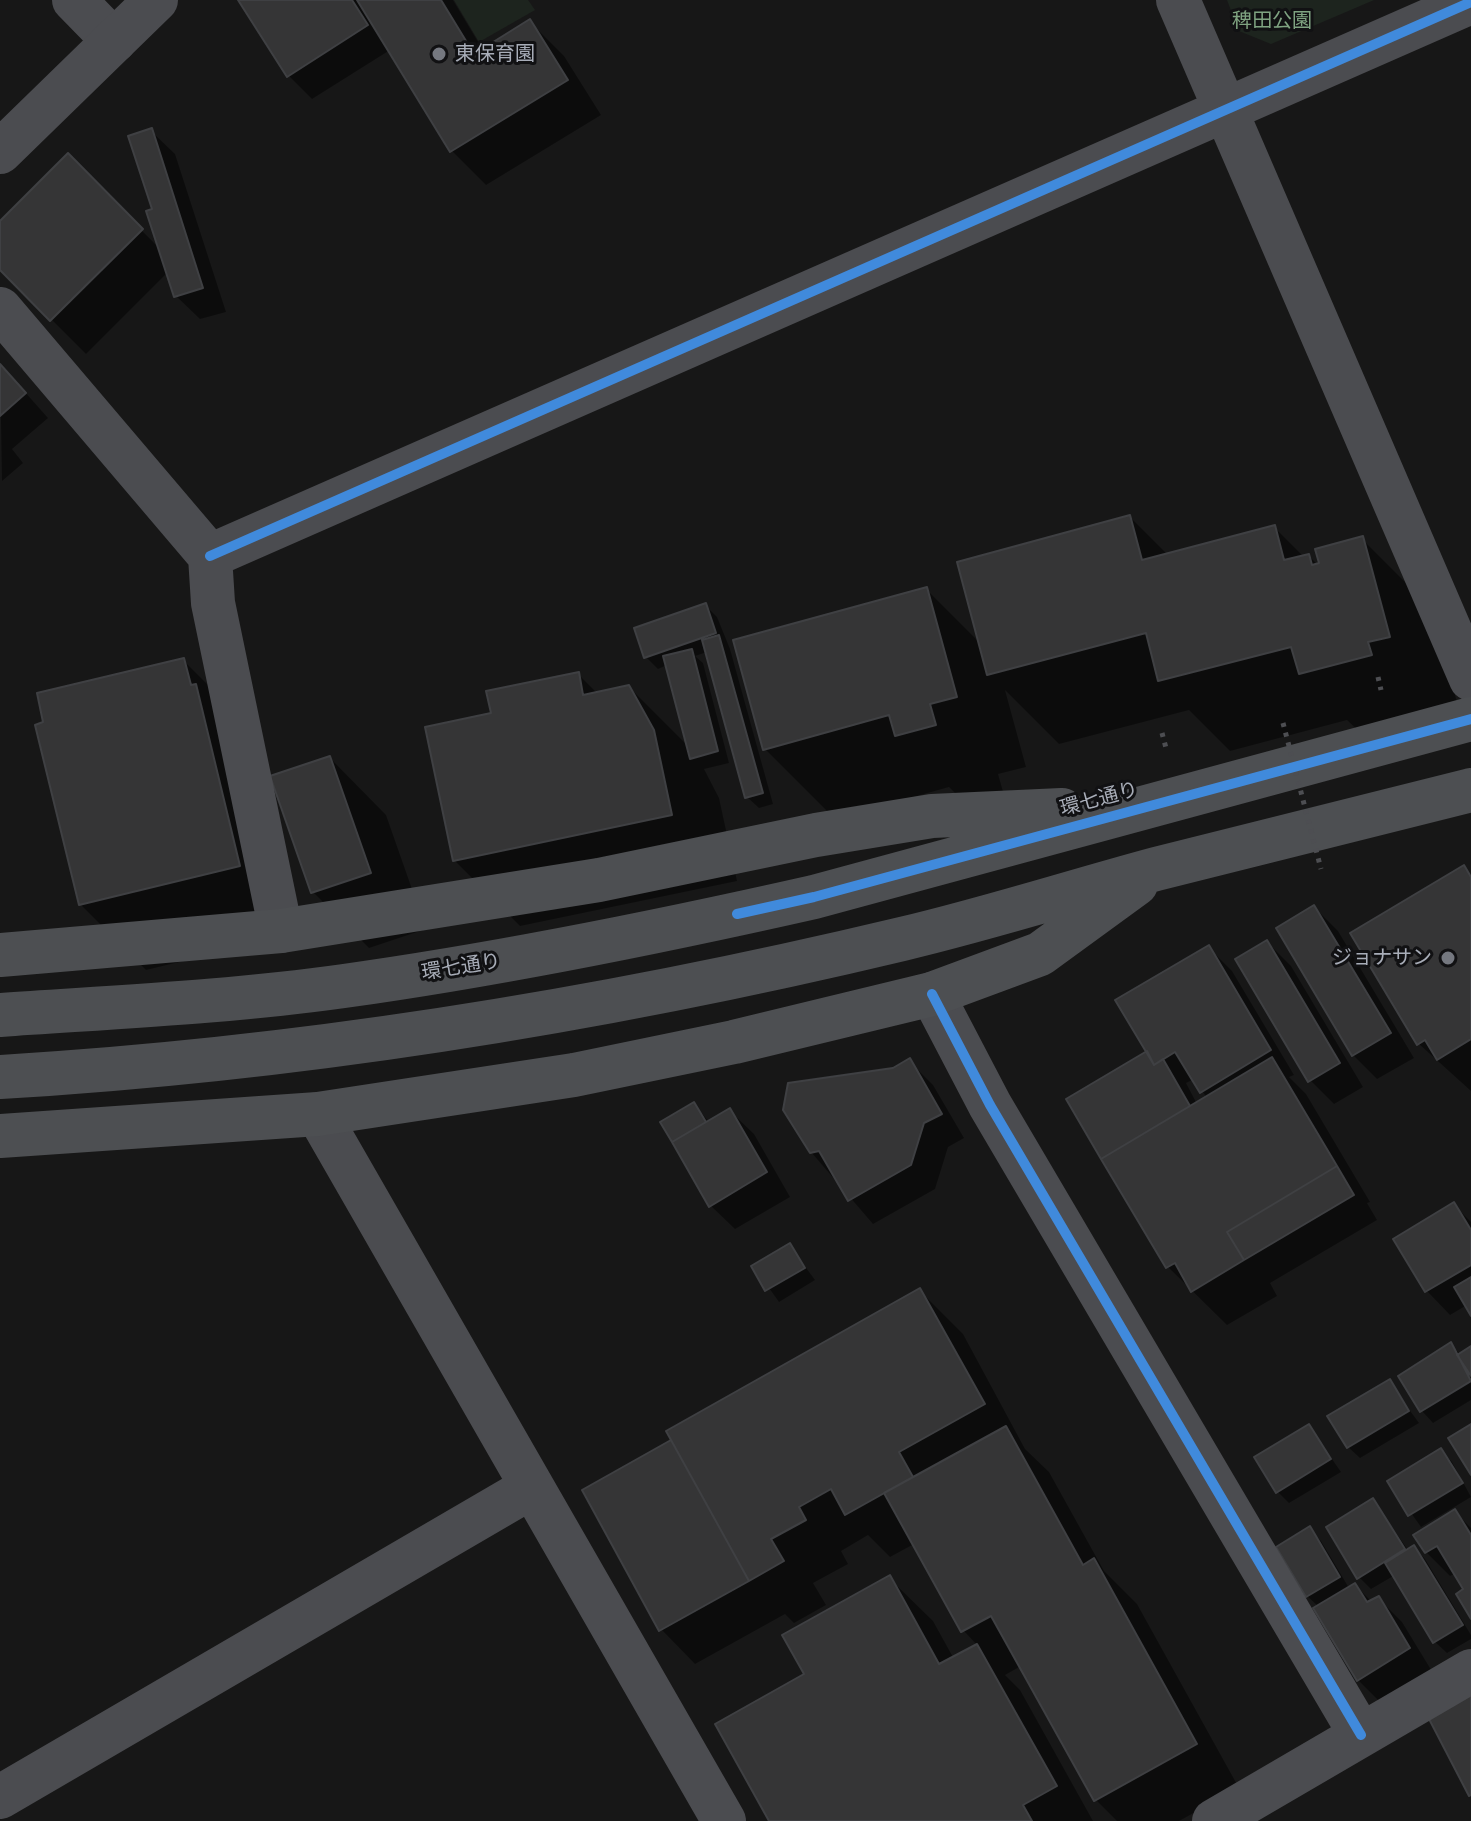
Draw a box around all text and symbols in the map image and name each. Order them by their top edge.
park label: 稗田公園 [1232,9,1312,33]
place label: 東保育園 [455,42,535,66]
marker: 東保育園 [430,45,448,63]
street label: 環七通り [1057,777,1141,821]
place label: ジョナサン [1332,946,1432,970]
street label: 環七通り [420,949,502,985]
marker: ジョナサン [1439,949,1457,967]

